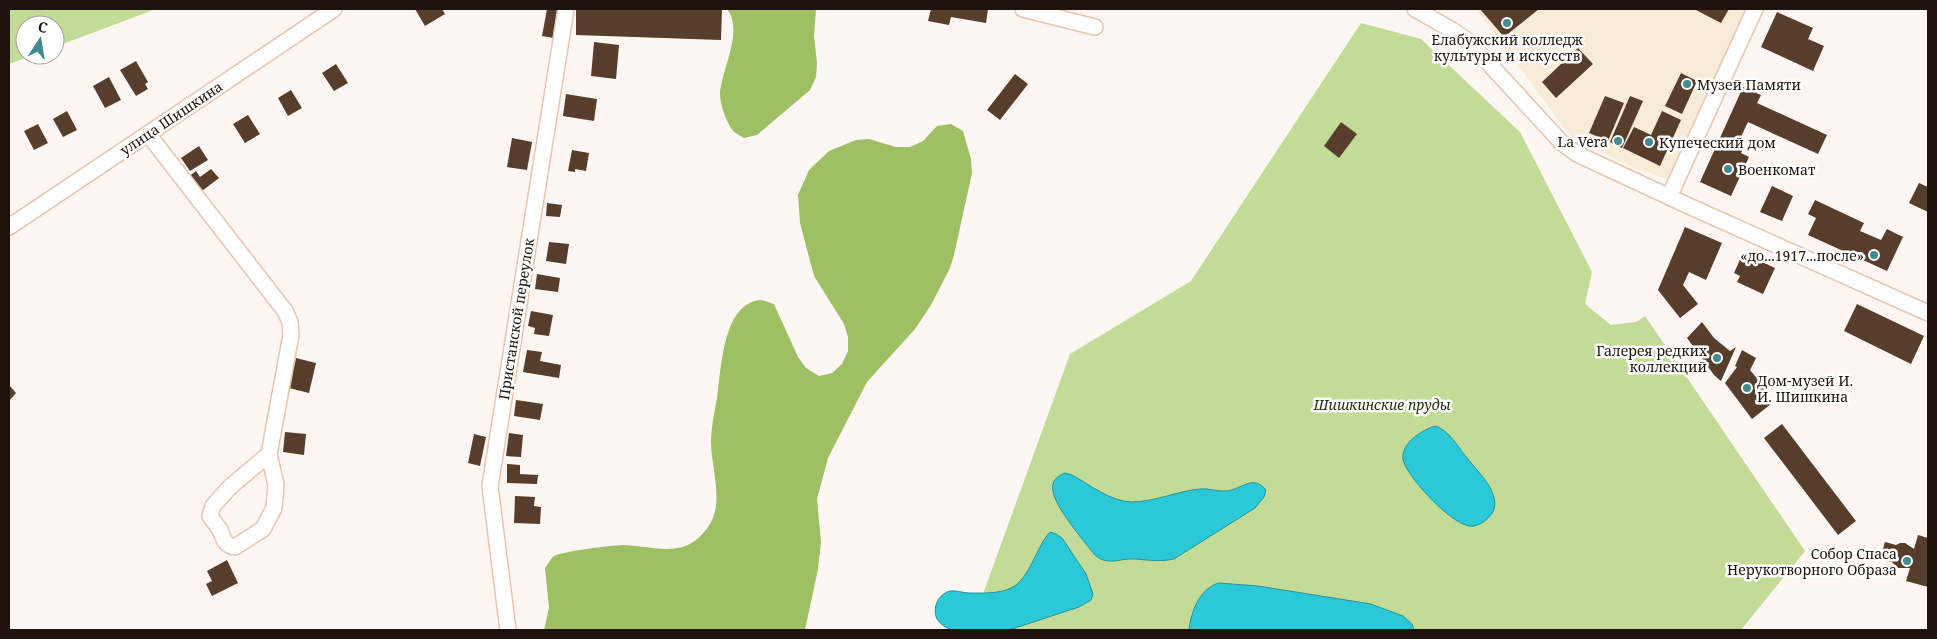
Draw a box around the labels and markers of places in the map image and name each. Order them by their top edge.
marker: Елабужский колледж культуры и искусств [1501,17,1513,29]
place label: Елабужский колледж культуры и искусств [1431,30,1583,65]
place label: Музей Памяти [1697,75,1801,94]
marker: Музей Памяти [1681,78,1693,90]
place label: La Vera [1557,132,1608,151]
place label: Купеческий дом [1659,133,1776,152]
marker: La Vera [1612,135,1624,147]
marker: Купеческий дом [1643,136,1655,148]
place label: Военкомат [1738,160,1816,179]
marker: Военкомат [1722,163,1734,175]
place label: «до...1917...после» [1740,246,1864,265]
marker: «до...1917...после» [1868,249,1880,261]
place label: Галерея редких коллекций [1596,341,1708,376]
marker: Галерея редких коллекций [1711,352,1723,364]
place label: Дом-музей И. И. Шишкина [1757,371,1853,406]
marker: Дом-музей И. И. Шишкина [1741,382,1753,394]
place label: Собор Спаса Нерукотворного Образа [1727,544,1897,579]
marker: Собор Спаса Нерукотворного Образа [1901,555,1913,567]

